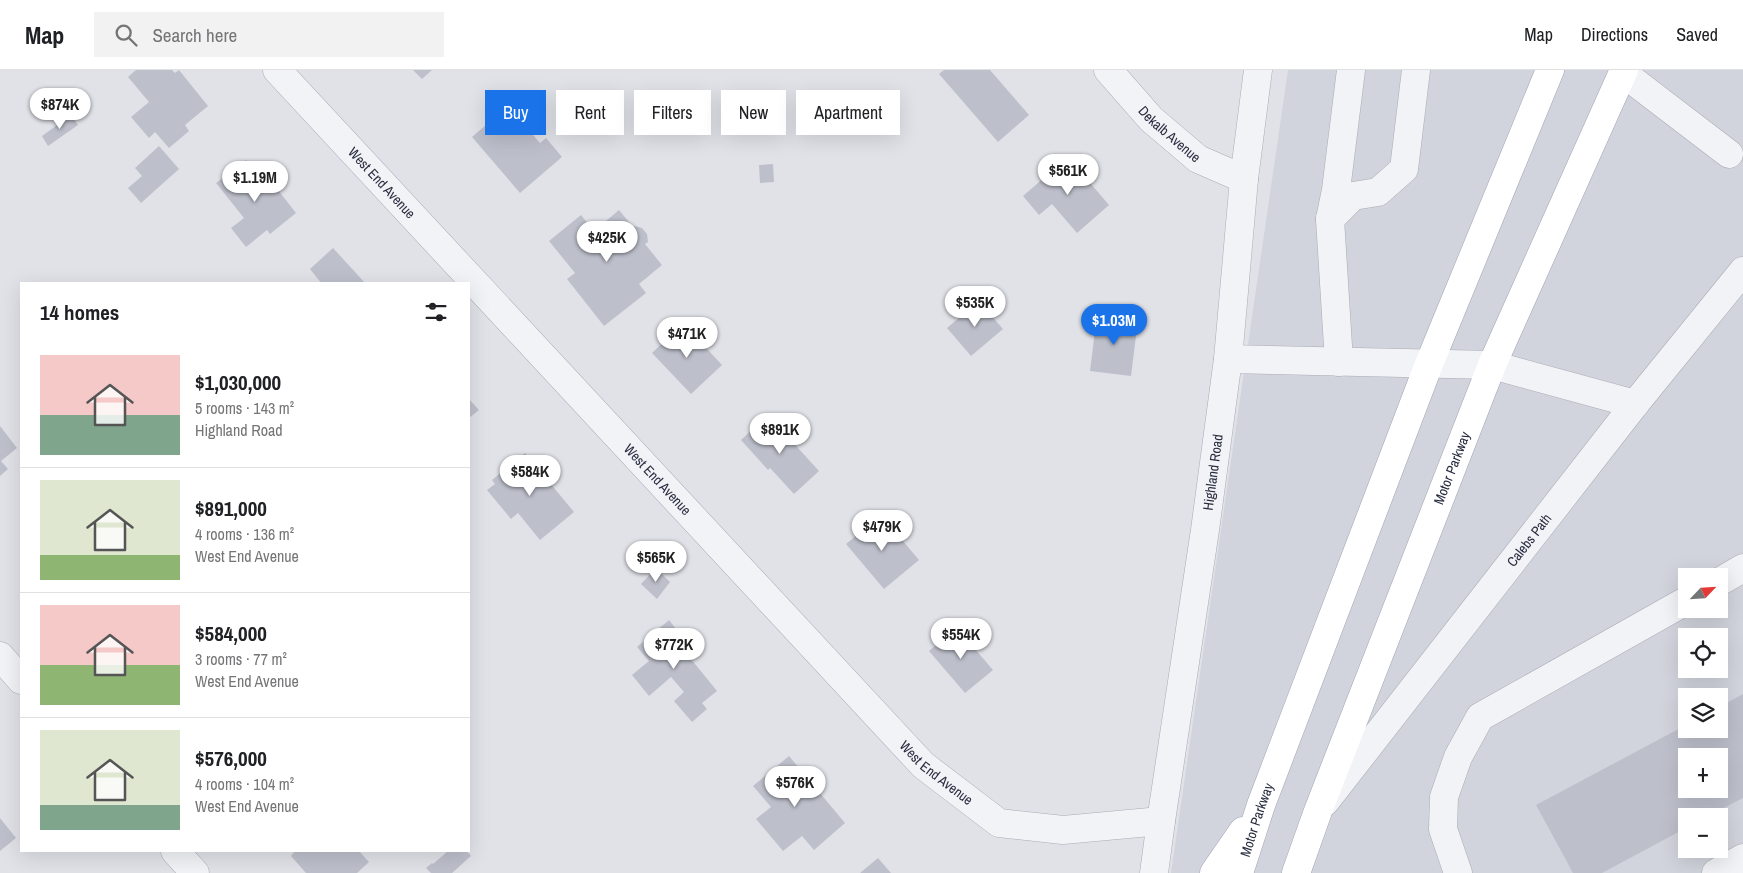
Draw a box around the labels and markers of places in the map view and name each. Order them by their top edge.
pin: $874K [25,88,95,130]
pin: $561K [1033,154,1103,196]
pin: $1.19M [214,160,296,203]
pin: $425K [572,220,642,263]
pin: $535K [940,286,1010,328]
pin: $1.03M [1073,304,1155,346]
pin: $471K [652,316,722,359]
pin: $891K [745,412,815,455]
pin: $584K [495,454,565,497]
pin: $479K [847,510,917,552]
pin: $565K [621,540,691,583]
pin: $554K [926,618,996,660]
pin: $772K [639,628,709,670]
pin: $576K [760,766,830,808]

